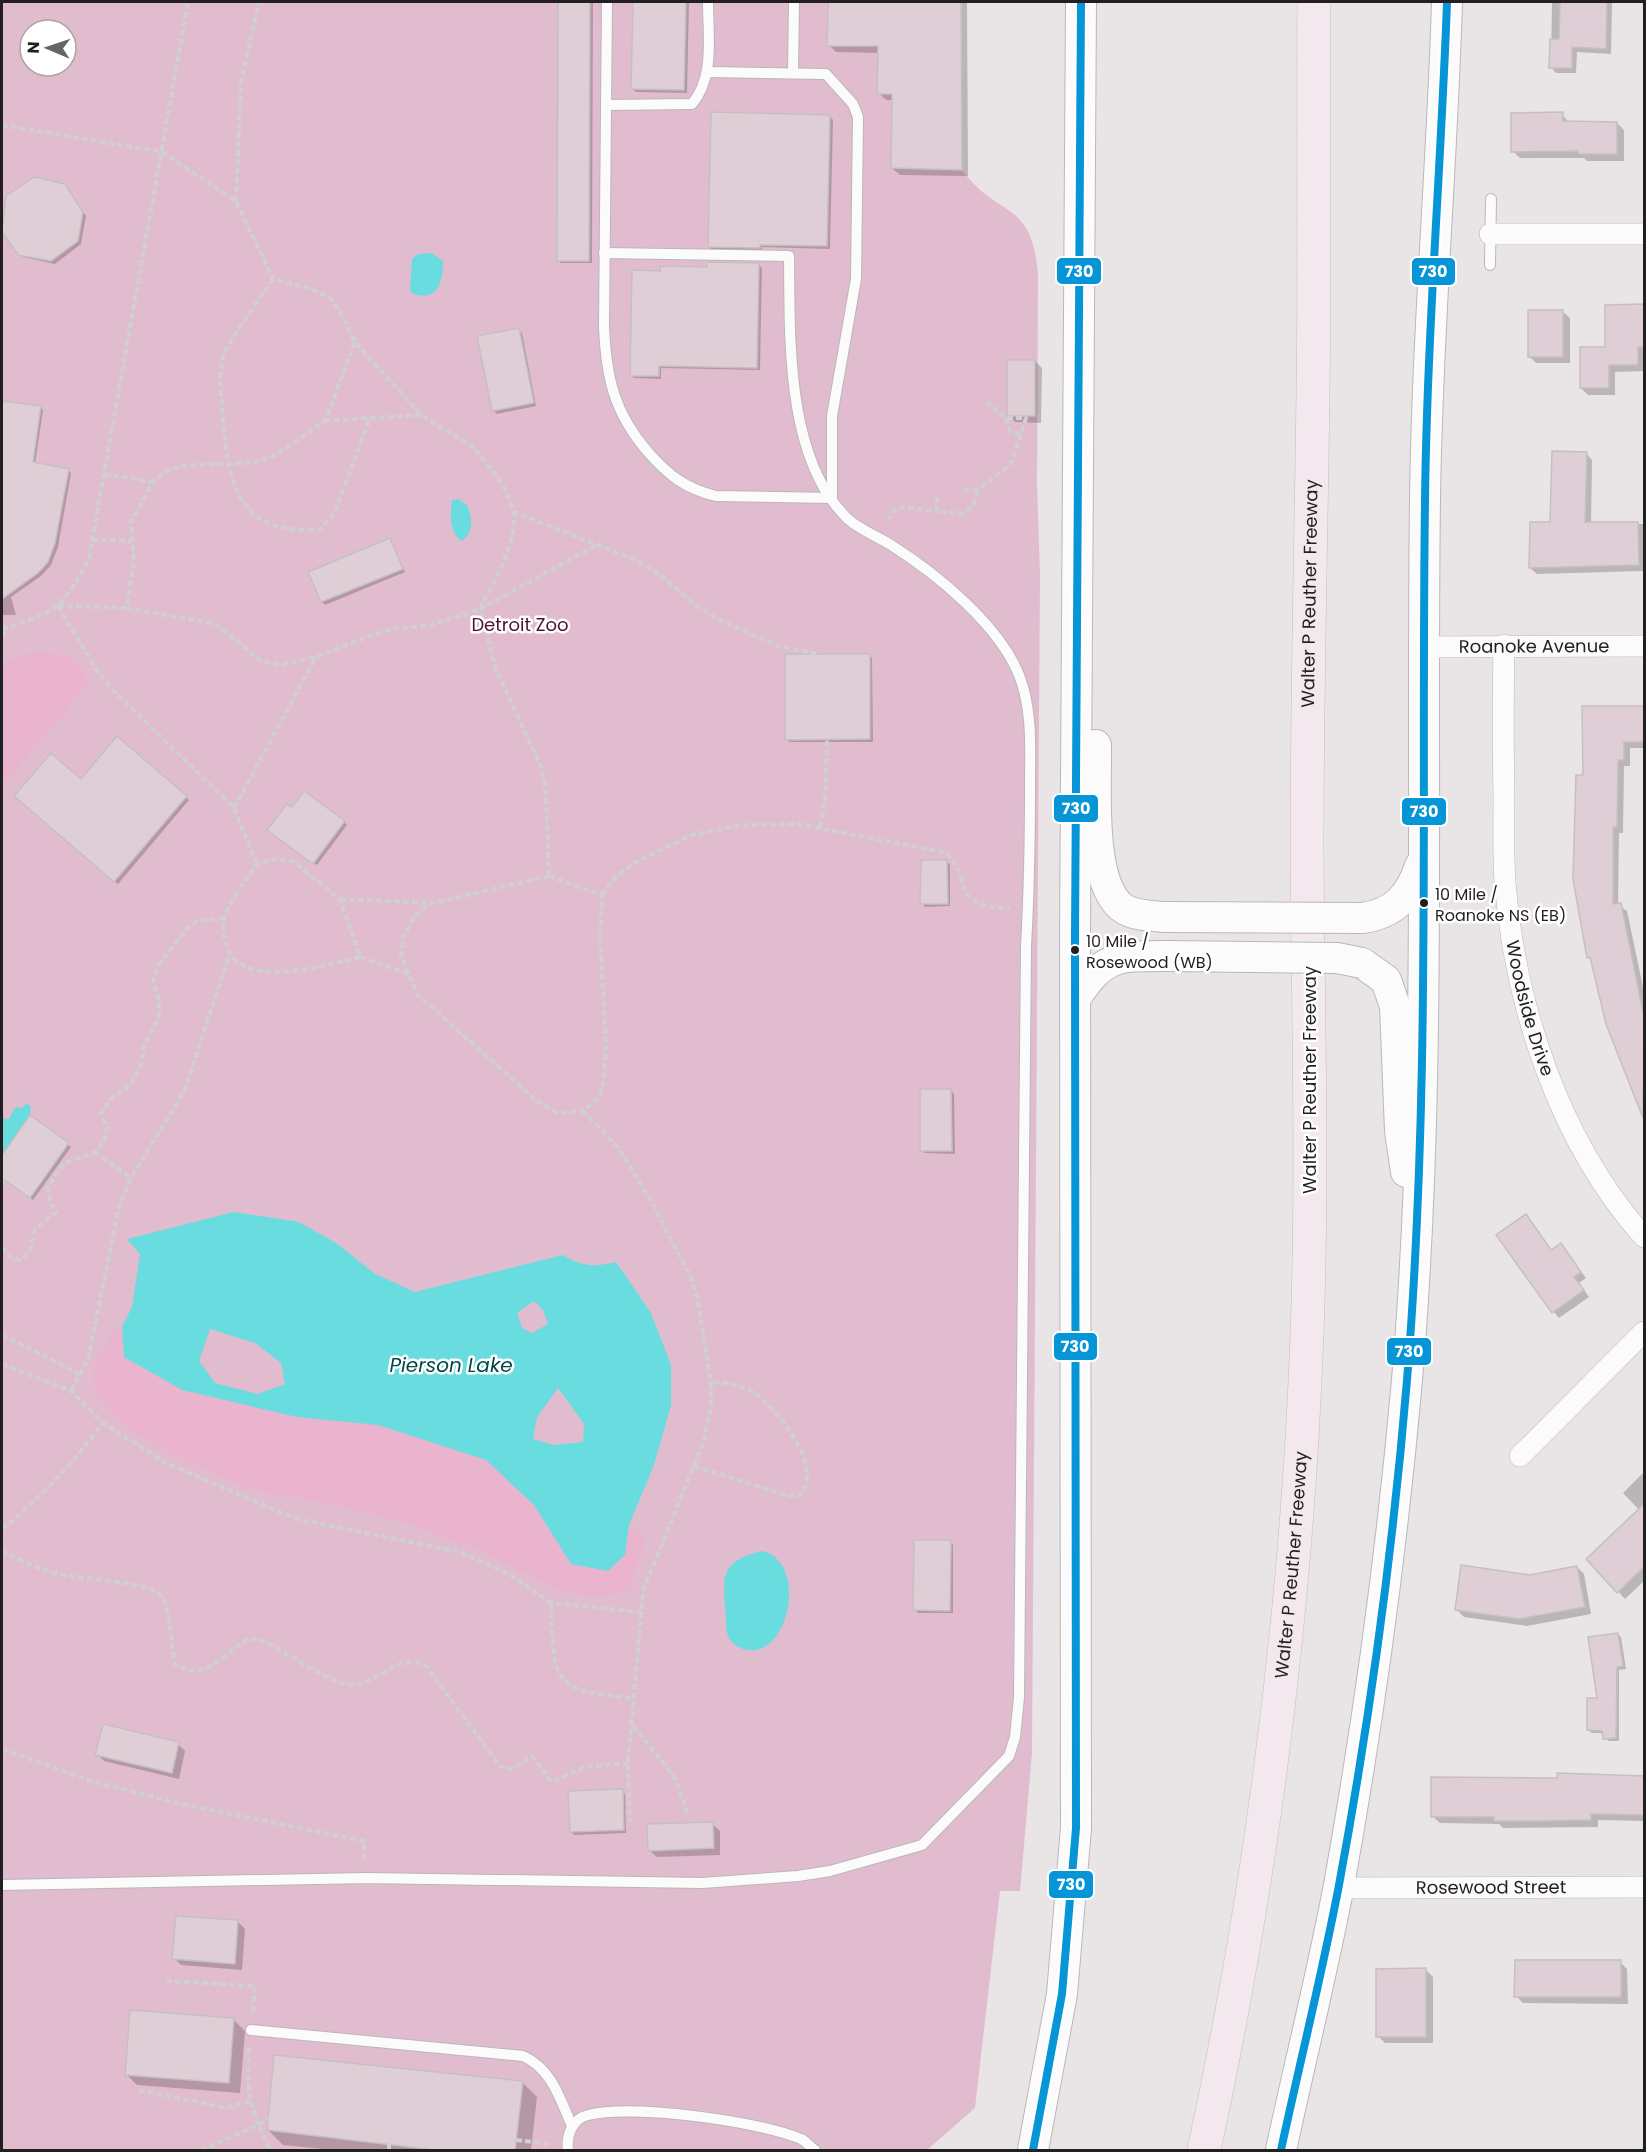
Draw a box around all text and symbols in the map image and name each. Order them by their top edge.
north arrow [18,18,78,78]
text: N [22,41,45,54]
line badge: 730 [1056,257,1102,285]
line badge: 730 [1411,257,1456,286]
text: 730 [1065,260,1093,283]
text: 730 [1419,260,1447,283]
street label: Walter P Reuther Freeway [1295,479,1324,708]
park label: Detroit Zoo [471,612,569,637]
street label: Roanoke Avenue [1459,633,1609,659]
line badge: 730 [1053,794,1099,823]
text: 730 [1062,797,1090,820]
line badge: 730 [1401,797,1447,826]
text: 730 [1410,800,1438,823]
place label: 10 Mile / Roanoke NS (EB) [1435,883,1566,927]
marker: 10 Mile / Roanoke NS (EB) [1418,897,1430,909]
place label: 10 Mile / Rosewood (WB) [1086,930,1213,974]
street label: Woodside Drive [1500,938,1561,1080]
marker: 10 Mile / Rosewood (WB) [1069,944,1081,956]
street label: Walter P Reuther Freeway [1297,966,1322,1194]
line badge: 730 [1053,1332,1098,1361]
text: 730 [1061,1335,1089,1358]
line badge: 730 [1386,1337,1432,1366]
text: 730 [1395,1340,1423,1363]
water label: Pierson Lake [389,1351,513,1379]
street label: Walter P Reuther Freeway [1268,1450,1313,1680]
line badge: 730 [1048,1870,1094,1899]
text: 730 [1057,1873,1085,1896]
street label: Rosewood Street [1416,1874,1566,1900]

